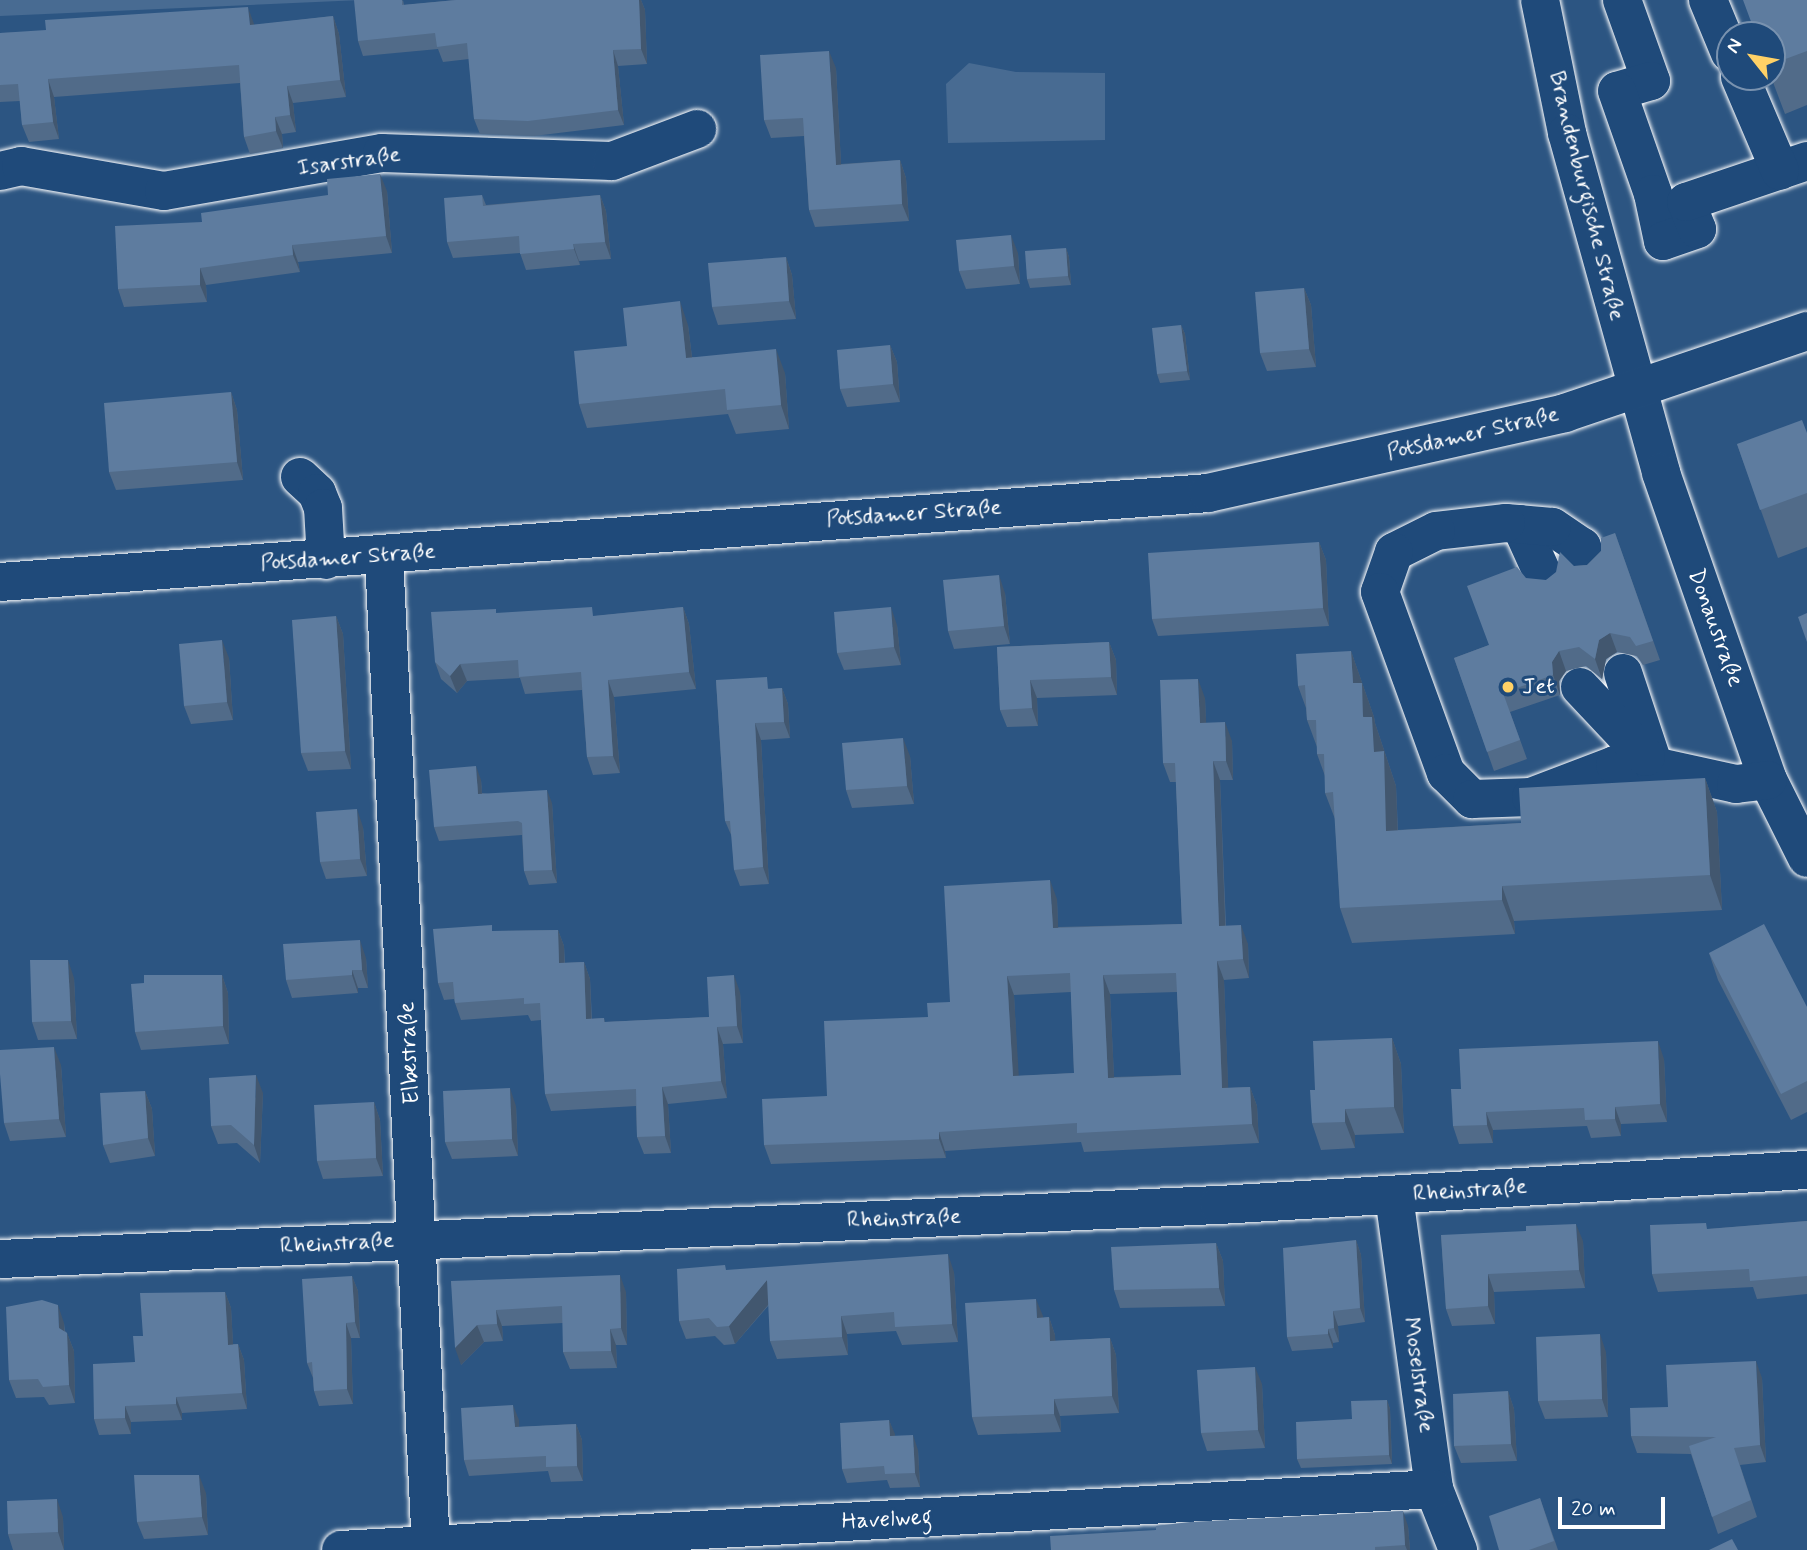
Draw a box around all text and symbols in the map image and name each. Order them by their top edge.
north arrow [1716,21,1786,91]
text: N [1720,34,1748,58]
street label: Brandenburgische Straße [1542,68,1630,324]
street label: Isarstraße [296,141,402,183]
street label: Potsdamer Straße [1384,401,1562,467]
street label: Potsdamer Straße [825,494,1003,534]
street label: Potsdamer Straße [259,538,437,578]
street label: Donaustraße [1681,565,1749,691]
place label: Jet [1522,673,1555,701]
marker: Jet [1500,679,1516,695]
street label: Elbestraße [394,1001,426,1105]
street label: Rheinstraße [1412,1173,1528,1209]
street label: Rheinstraße [846,1203,962,1235]
street label: Rheinstraße [279,1227,395,1261]
street label: Moselstraße [1396,1315,1440,1435]
scale bar [1562,1484,1669,1528]
text: 20 m [1571,1495,1616,1523]
street label: Havelweg [841,1504,933,1536]

